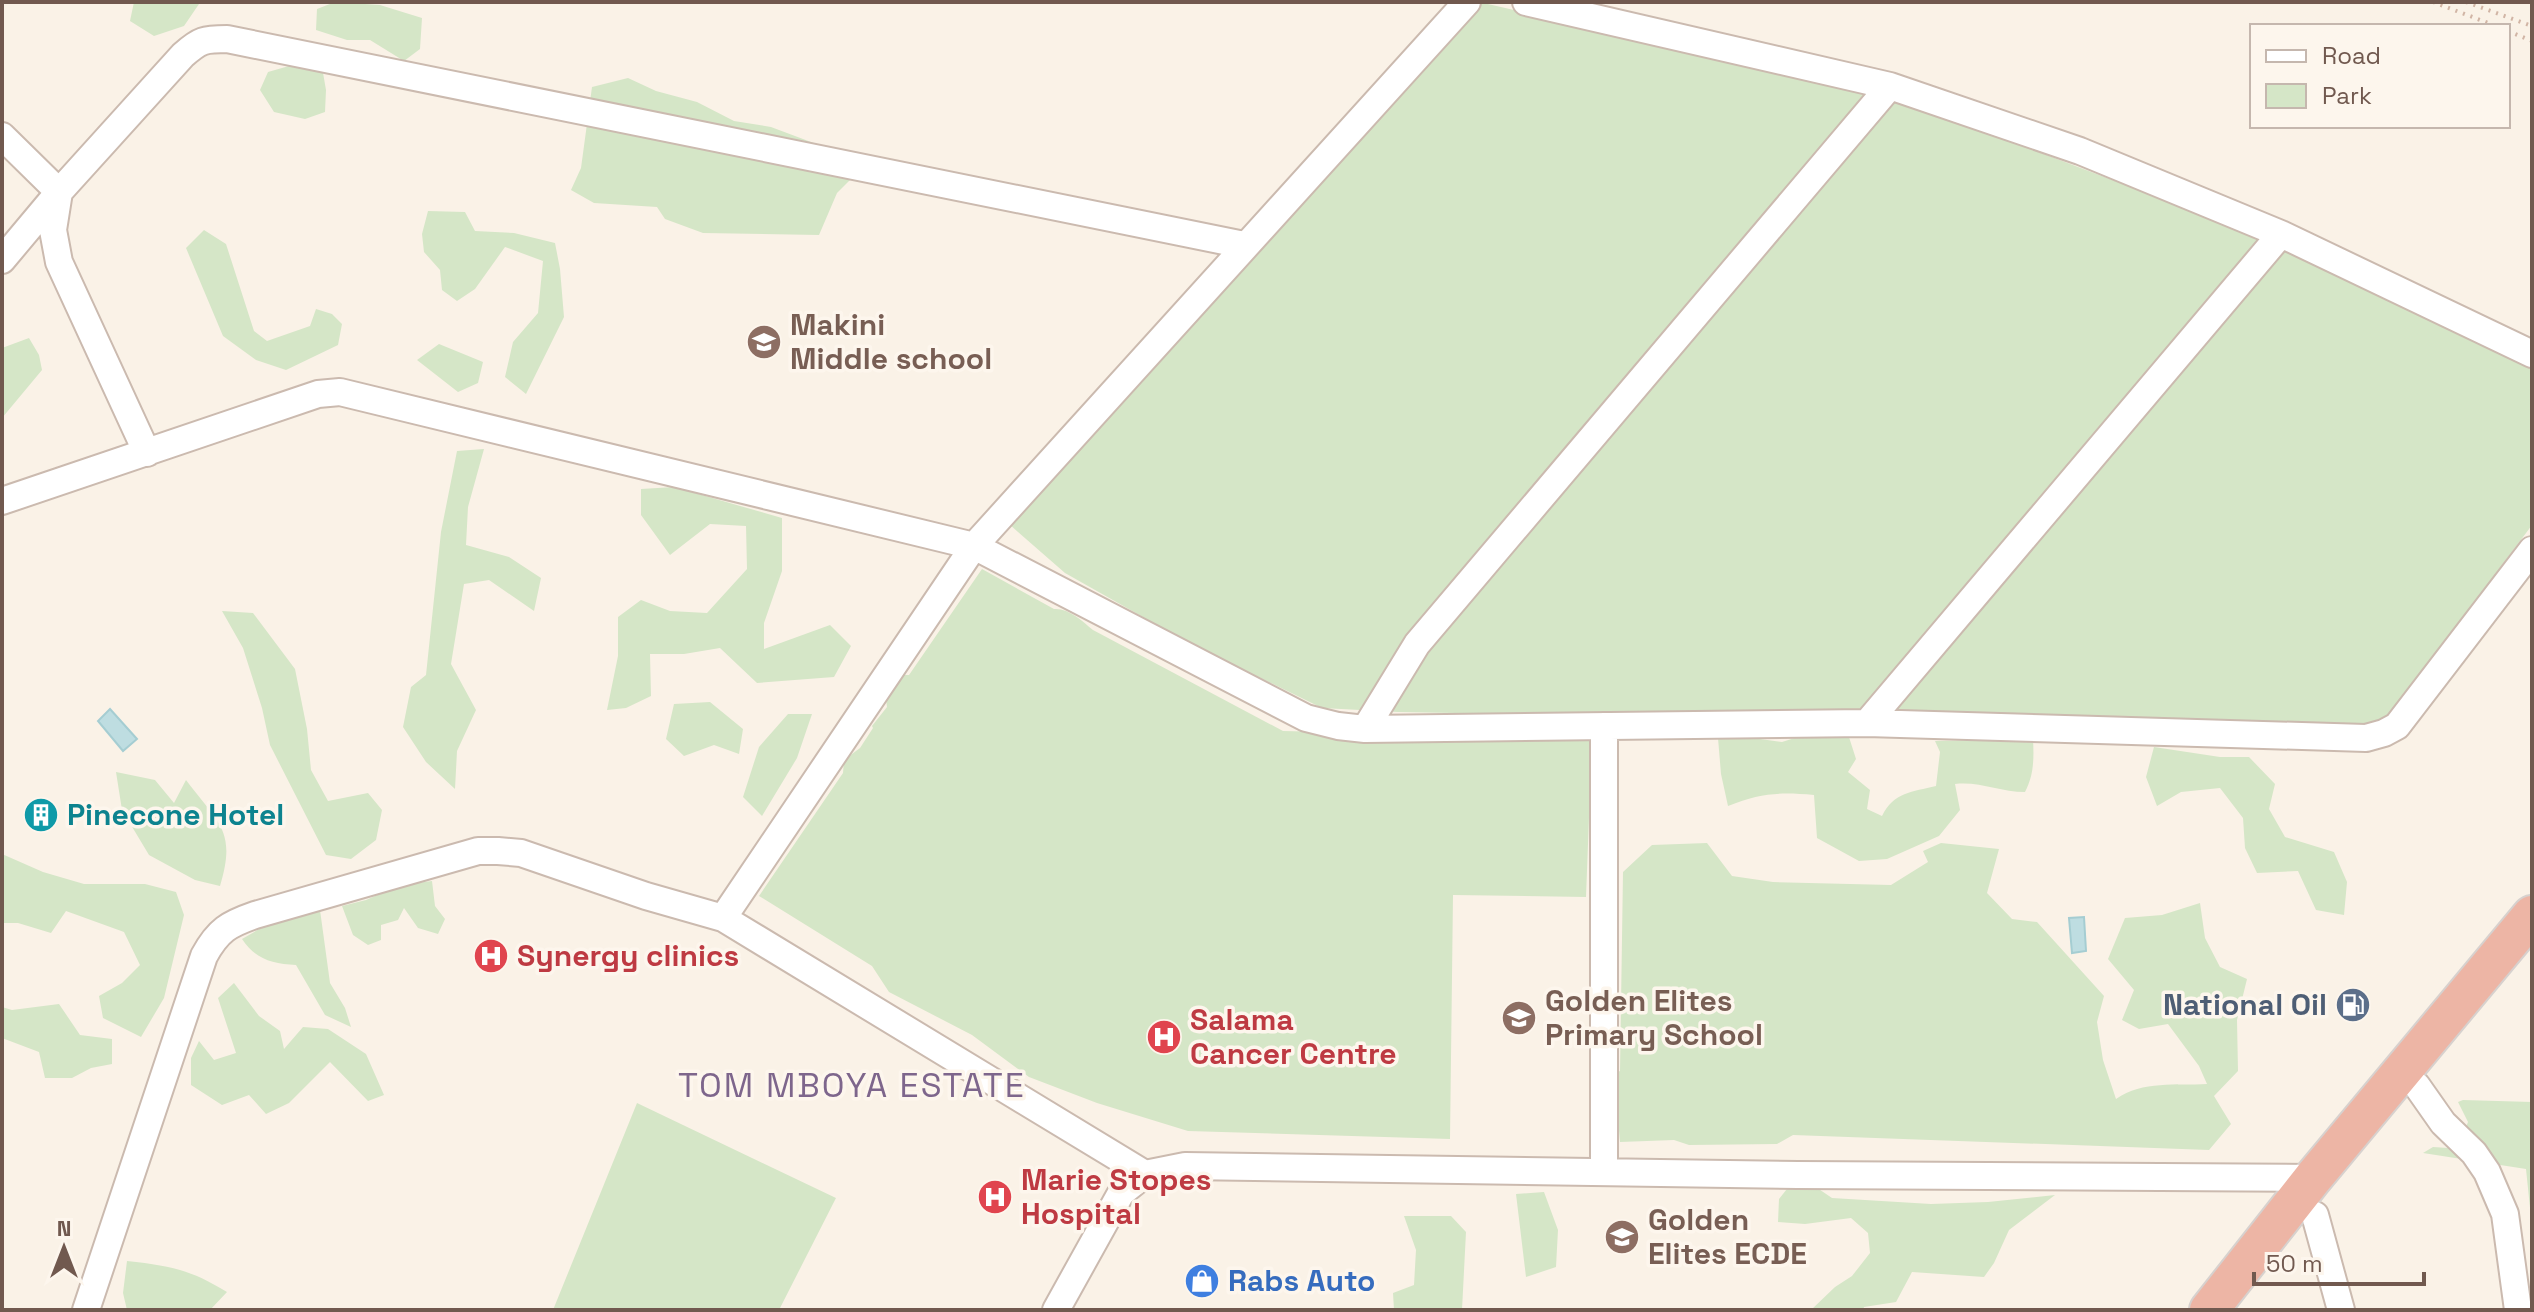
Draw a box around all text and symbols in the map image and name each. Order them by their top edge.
legend [2250,24,2510,128]
text: Road [2322,40,2381,71]
text: Park [2322,80,2372,111]
place label: Makini Middle school [790,305,992,378]
school or university icon: Makini Middle school [745,323,783,361]
place label: Pinecone Hotel [67,795,284,834]
building icon: Pinecone Hotel [22,796,60,834]
place label: Synergy clinics [517,936,739,975]
hospital icon: Synergy clinics [472,937,510,975]
place label: Golden Elites Primary School [1545,981,1763,1054]
place label: National Oil [2163,985,2327,1024]
fuel station icon: National Oil [2334,986,2372,1024]
school or university icon: Golden Elites Primary School [1500,999,1538,1037]
place label: Salama Cancer Centre [1190,1000,1397,1073]
hospital icon: Salama Cancer Centre [1145,1018,1183,1056]
district label: TOM MBOYA ESTATE [678,1064,1026,1107]
place label: Marie Stopes Hospital [1021,1160,1211,1233]
hospital icon: Marie Stopes Hospital [976,1178,1014,1216]
place label: Golden Elites ECDE [1648,1200,1807,1273]
north arrow [24,1208,104,1288]
text: N [57,1214,71,1242]
school or university icon: Golden Elites ECDE [1603,1218,1641,1256]
scale bar [2254,1236,2424,1286]
text: 50 m [2266,1248,2323,1279]
place label: Rabs Auto [1228,1261,1375,1300]
shop icon: Rabs Auto [1183,1262,1221,1300]

